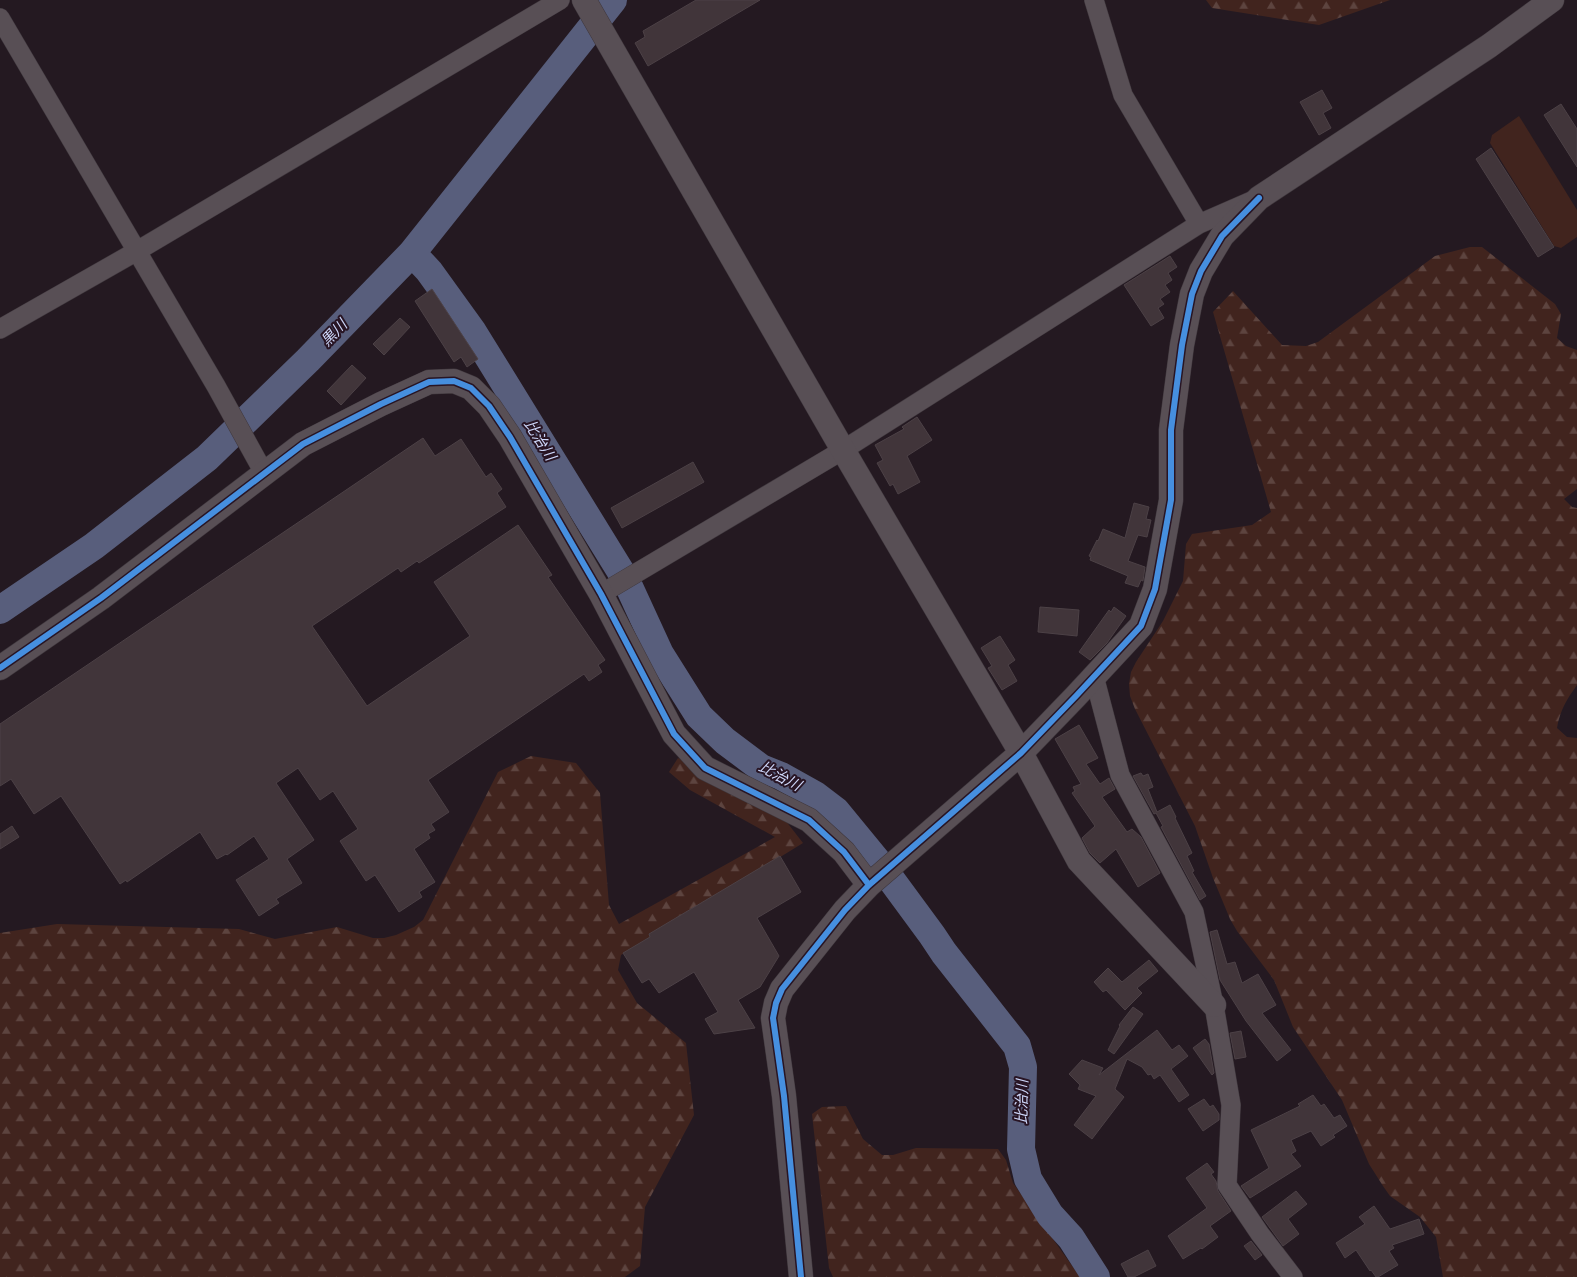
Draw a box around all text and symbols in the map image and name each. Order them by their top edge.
water label: 黒川 [315,312,354,351]
water label: 比治川 [519,415,563,467]
water label: 比治川 [755,755,807,797]
water label: 比治川 [1010,1077,1033,1125]

